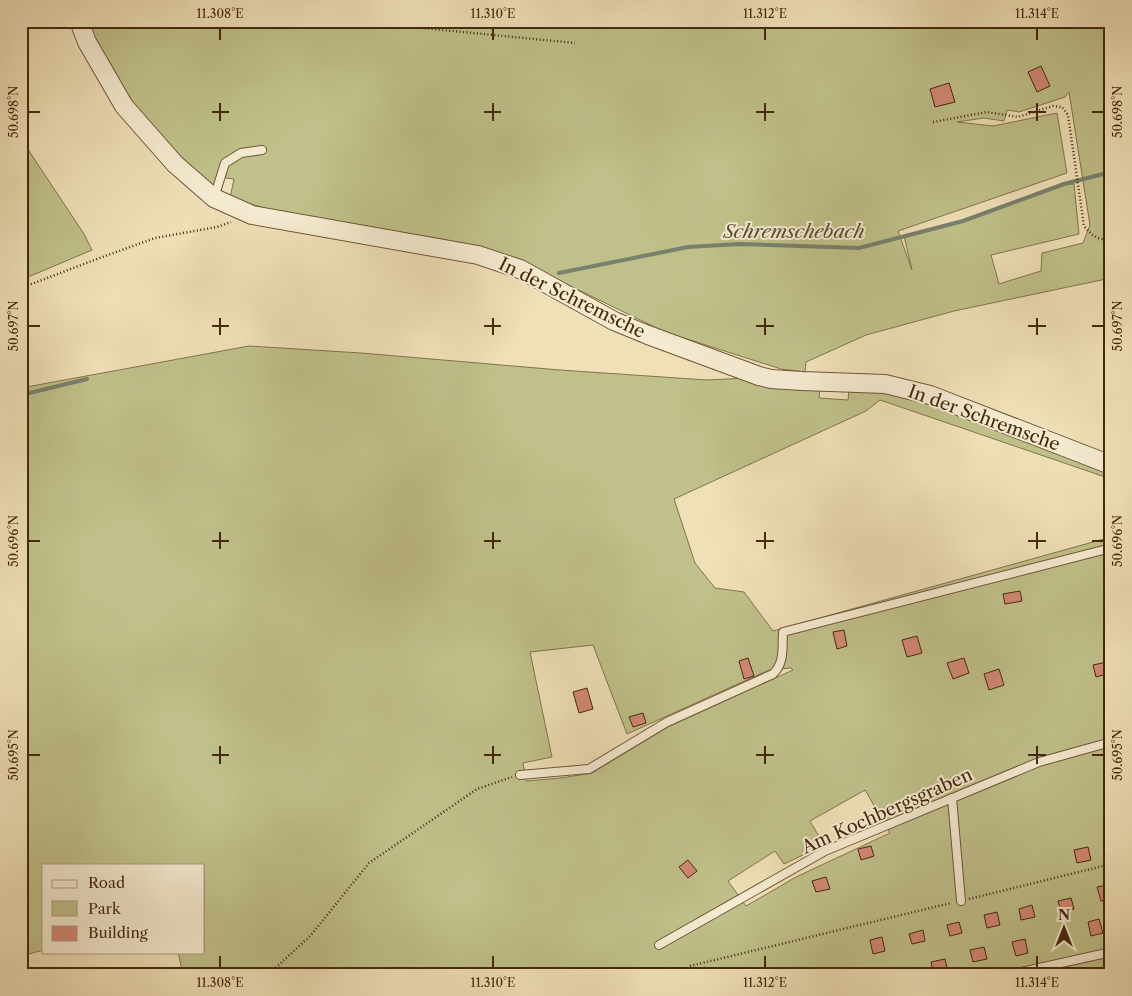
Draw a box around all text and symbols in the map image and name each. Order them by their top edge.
text: 11.308°E [197,6,243,21]
text: 11.310°E [471,6,515,21]
text: 11.312°E [743,6,787,21]
text: 11.314°E [1015,6,1059,21]
text: 50.698°N [6,86,21,138]
text: 50.698°N [1110,86,1125,138]
water label: Schremschebach [722,220,865,243]
street label: In der Schremsche [495,253,649,343]
text: 50.697°N [6,300,21,351]
text: 50.697°N [1110,300,1125,351]
street label: In der Schremsche [905,380,1063,456]
text: 50.696°N [6,515,21,567]
text: 50.696°N [1110,515,1125,567]
text: 50.695°N [6,729,21,781]
text: 50.695°N [1110,729,1125,781]
street label: Am Kochbergsgraben [797,763,976,859]
legend [42,864,205,954]
text: Road [88,873,125,892]
text: Park [88,899,122,918]
north arrow [1040,904,1090,954]
text: N [1058,906,1070,924]
text: Building [88,923,148,942]
text: 11.308°E [197,975,243,990]
text: 11.310°E [471,975,515,990]
text: 11.312°E [743,975,787,990]
text: 11.314°E [1015,975,1059,990]

